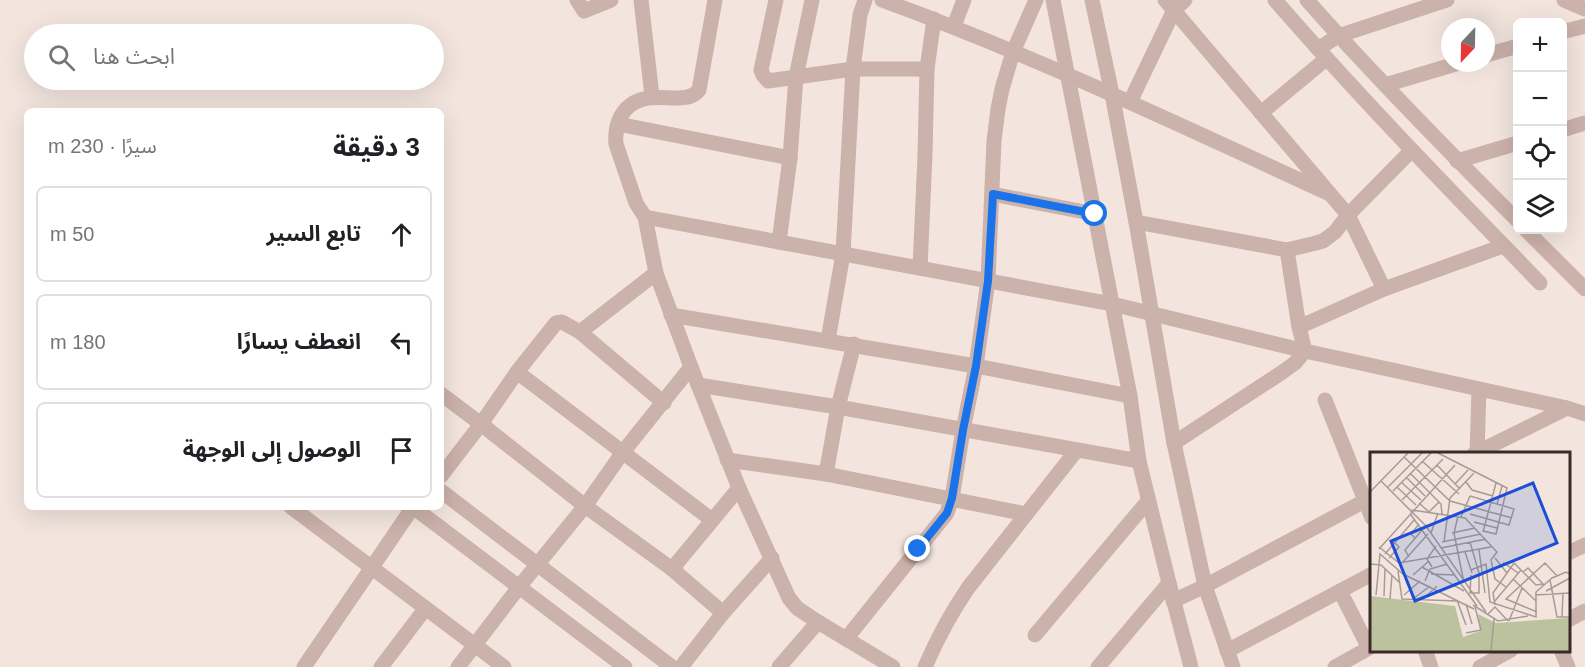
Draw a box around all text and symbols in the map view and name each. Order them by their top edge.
north arrow [1441,18,1495,72]
map controls [1513,18,1567,234]
button: + [1513,18,1567,72]
search box [24,24,444,90]
icon: search [45,41,78,74]
text: ابحث هنا [93,44,175,69]
button: − [1513,72,1567,126]
button: locate [1513,126,1567,180]
text: 3 دقيقة [333,132,420,162]
text: سيرًا · 230 m [48,135,157,157]
button: layers [1513,180,1567,234]
route start [1081,200,1107,226]
icon: ahead [385,218,418,251]
text: تابع السير [267,221,361,246]
text: 50 m [50,223,94,245]
icon: left [385,326,418,359]
text: انعطف يسارًا [237,329,361,354]
text: 180 m [50,331,106,353]
icon: arrive [385,434,418,467]
text: الوصول إلى الوجهة [183,437,361,462]
inset map [1370,452,1570,652]
route end [904,535,930,561]

